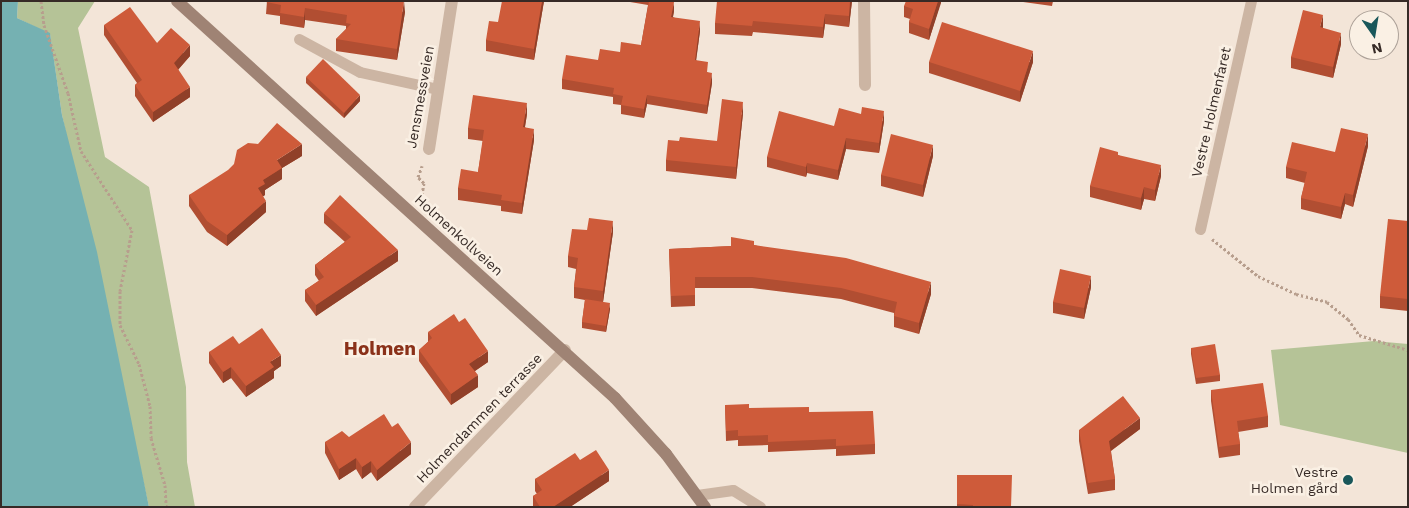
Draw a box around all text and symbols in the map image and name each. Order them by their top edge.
north arrow [1349,10,1399,60]
text: N [1370,40,1384,58]
street label: Jensmessveien [403,44,437,150]
street label: Vestre Holmenfaret [1188,45,1234,179]
street label: Holmenkollveien [411,191,507,279]
district label: Holmen [344,338,416,360]
street label: Holmendammen terrasse [413,350,545,486]
place label: Vestre Holmen gård [1251,464,1338,497]
marker: Vestre Holmen gård [1342,474,1354,486]

